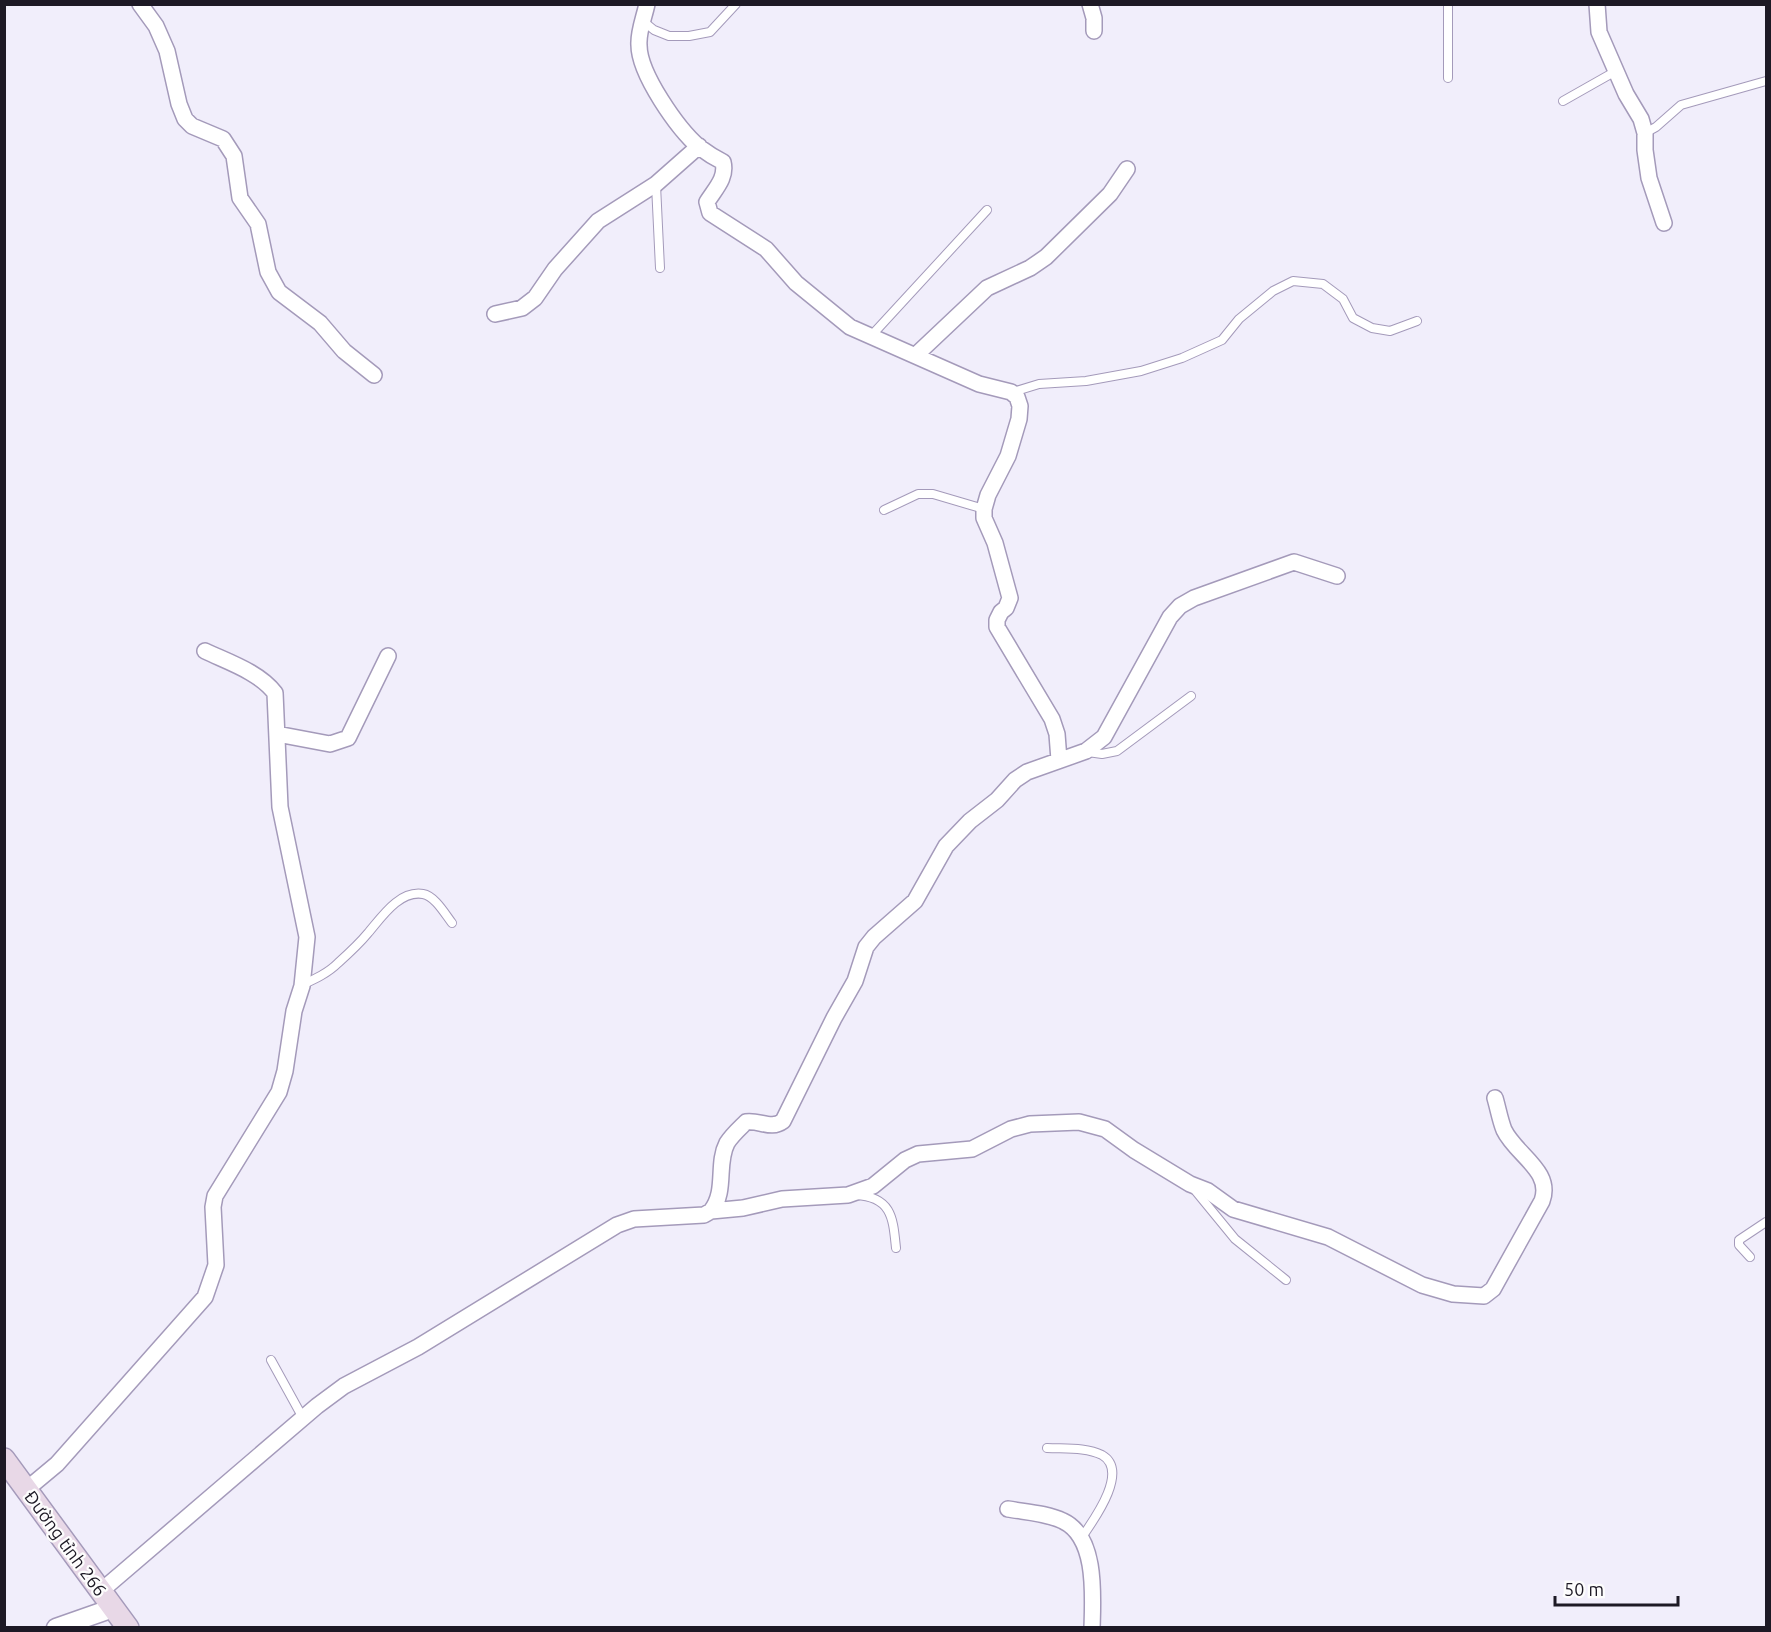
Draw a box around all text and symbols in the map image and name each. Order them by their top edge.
street label: Đường tỉnh 266 [21,1487,111,1599]
scale bar [1555,1569,1678,1607]
text: 50 m [1564,1579,1604,1599]

